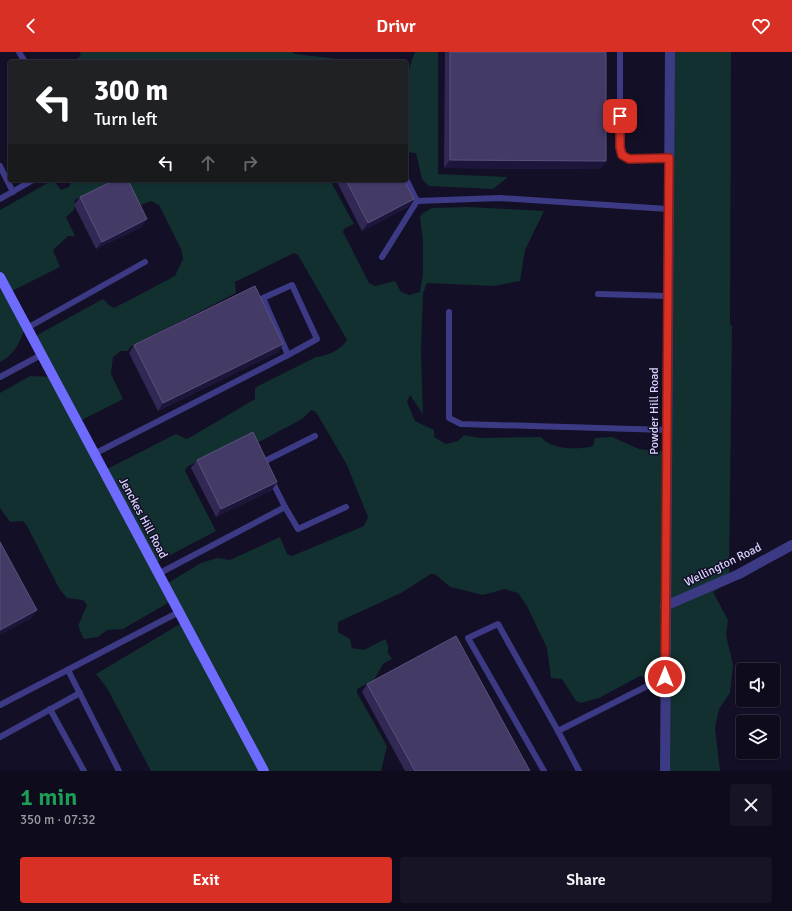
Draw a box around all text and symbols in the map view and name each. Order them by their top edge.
icon: back [20,15,42,37]
text: Drivr [376,15,416,37]
icon: heart [750,15,772,37]
text: 300 m [94,74,168,108]
icon: left [28,76,80,128]
pin [603,99,637,133]
icon: arrive [609,105,631,127]
text: Turn left [94,108,157,130]
icon: left [155,152,177,174]
icon: ahead [197,152,219,174]
icon: right [239,152,261,174]
street label: Powder Hill Road [647,367,662,455]
street label: Jenckes Hill Road [115,475,171,561]
street label: Wellington Road [682,540,764,590]
position arrow [644,656,686,698]
map controls [736,663,780,759]
button: sound [736,663,780,707]
button: layers [736,715,780,759]
text: 1 min [20,782,77,812]
button: close [730,784,772,826]
text: 350 m · 07:32 [20,812,96,828]
button: Exit [20,857,392,903]
button: Share [400,857,772,903]

